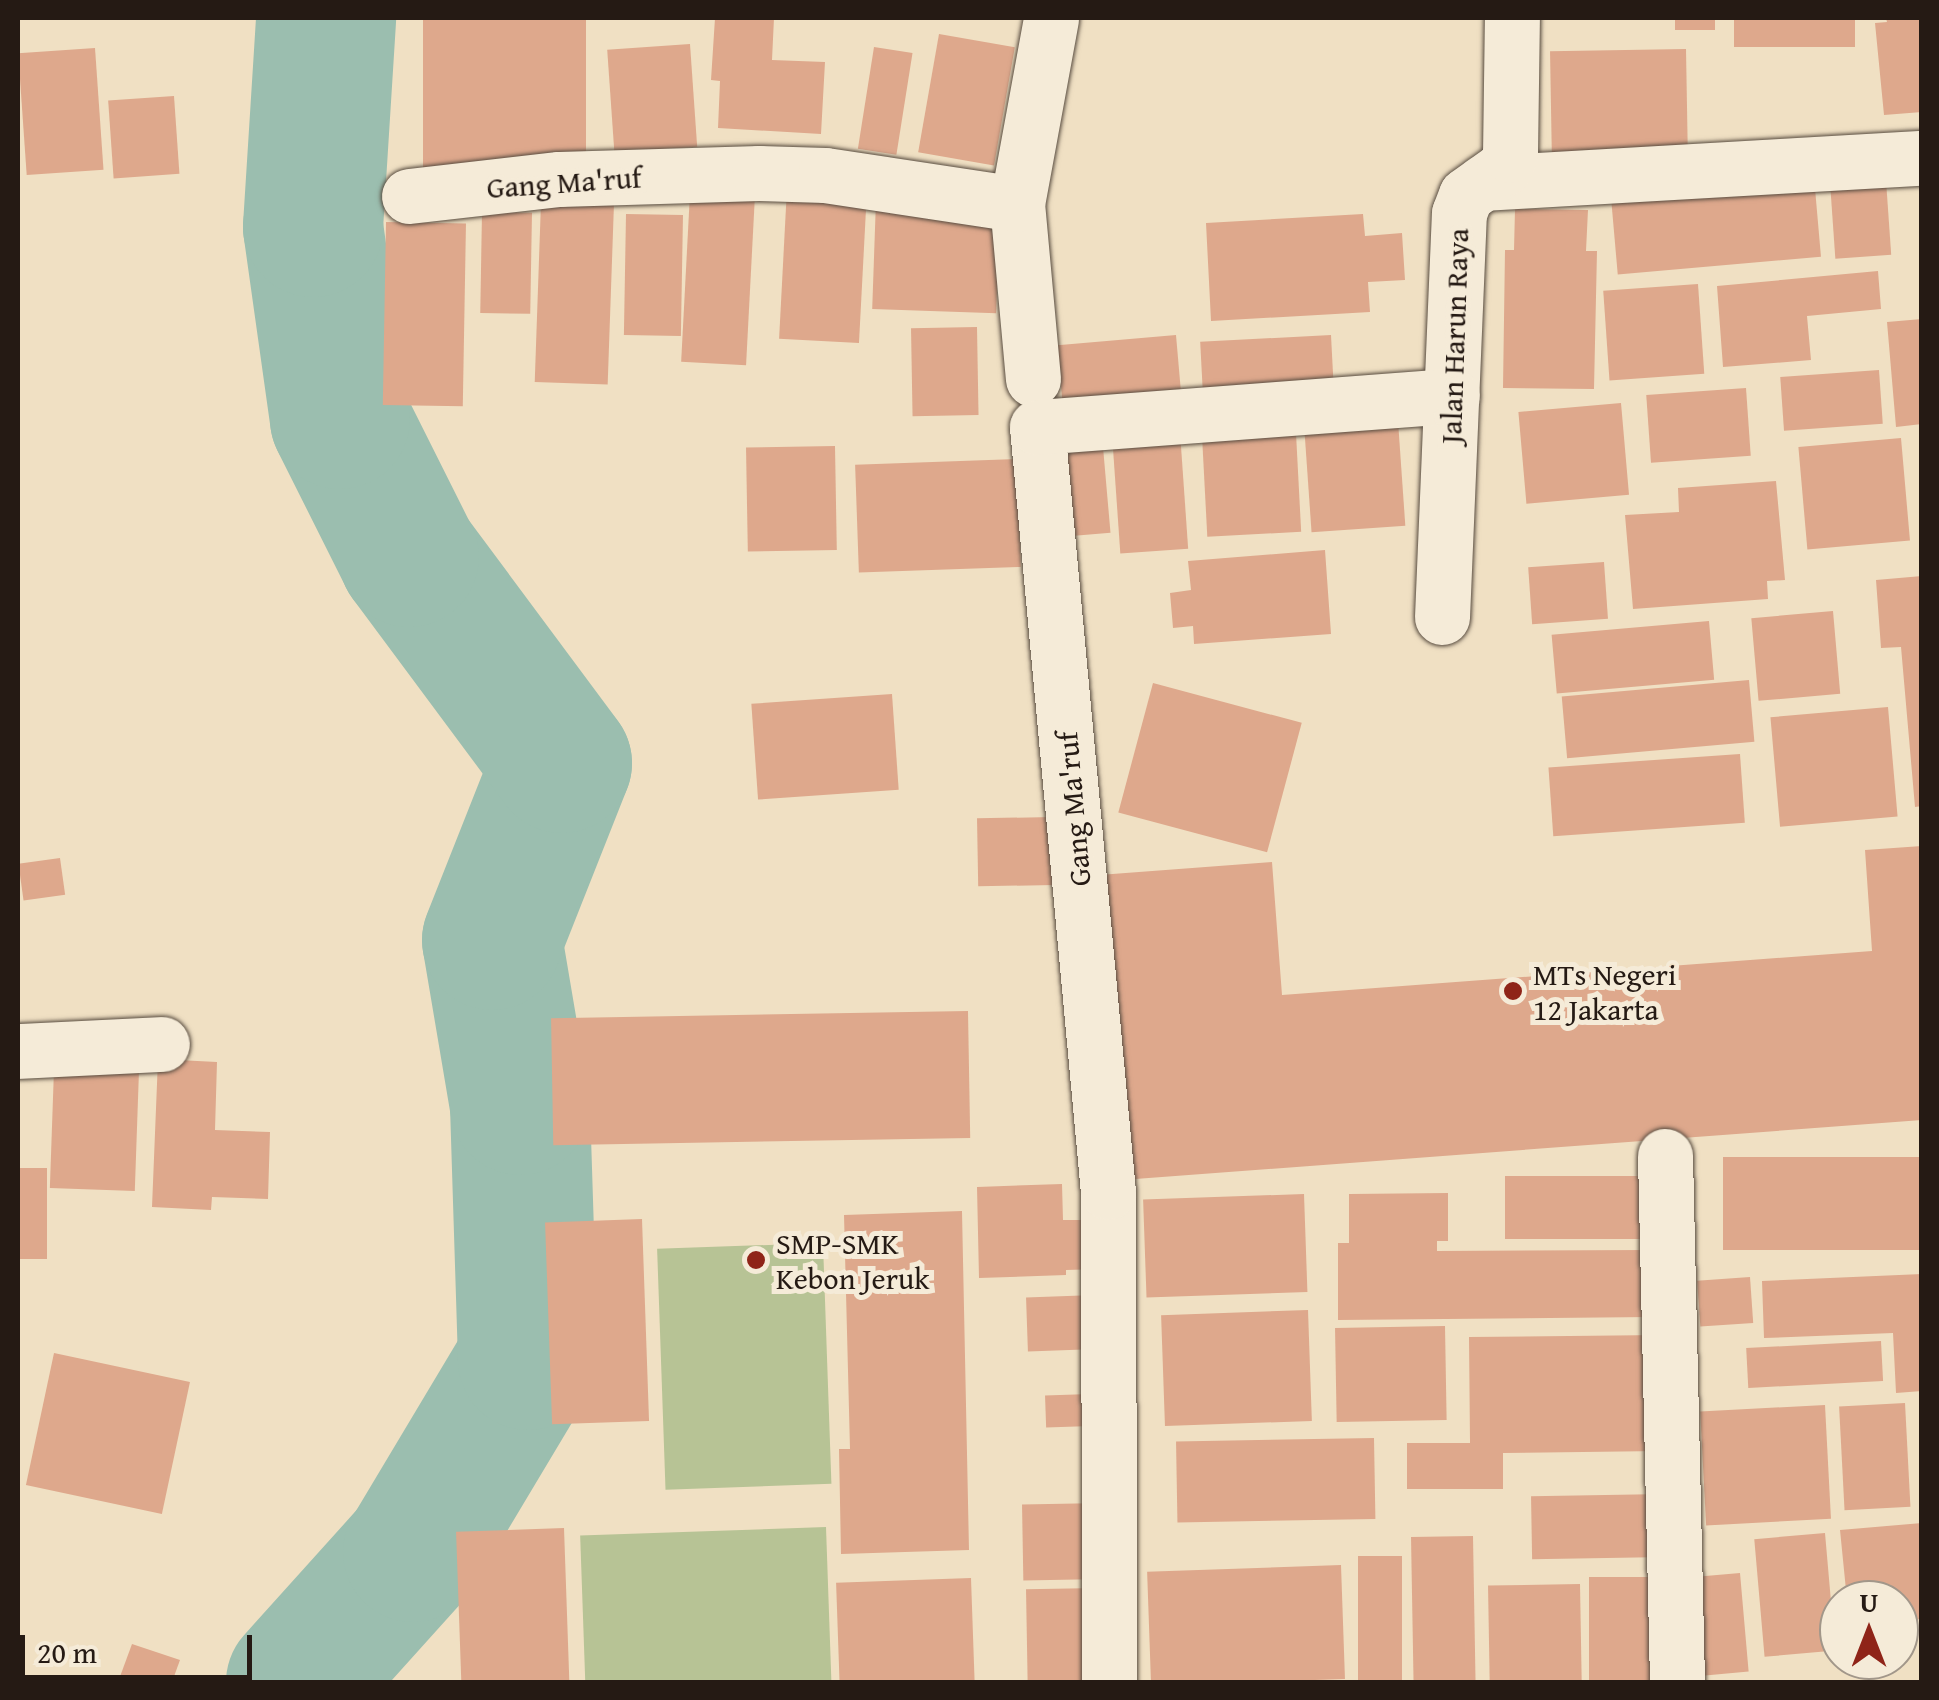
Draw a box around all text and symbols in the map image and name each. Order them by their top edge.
street label: Gang Ma'ruf [485,159,643,205]
street label: Jalan Harun Raya [1432,227,1476,445]
street label: Gang Ma'ruf [1048,730,1098,888]
place label: MTs Negeri 12 Jakarta [1533,956,1676,1026]
marker: MTs Negeri 12 Jakarta [1502,980,1524,1002]
place label: SMP-SMK Kebon Jeruk [776,1225,929,1296]
marker: SMP-SMK Kebon Jeruk [745,1249,767,1271]
north arrow [1819,1580,1919,1680]
text: U [1860,1581,1878,1622]
scale bar [25,1615,258,1677]
text: 20 m [37,1630,97,1674]

